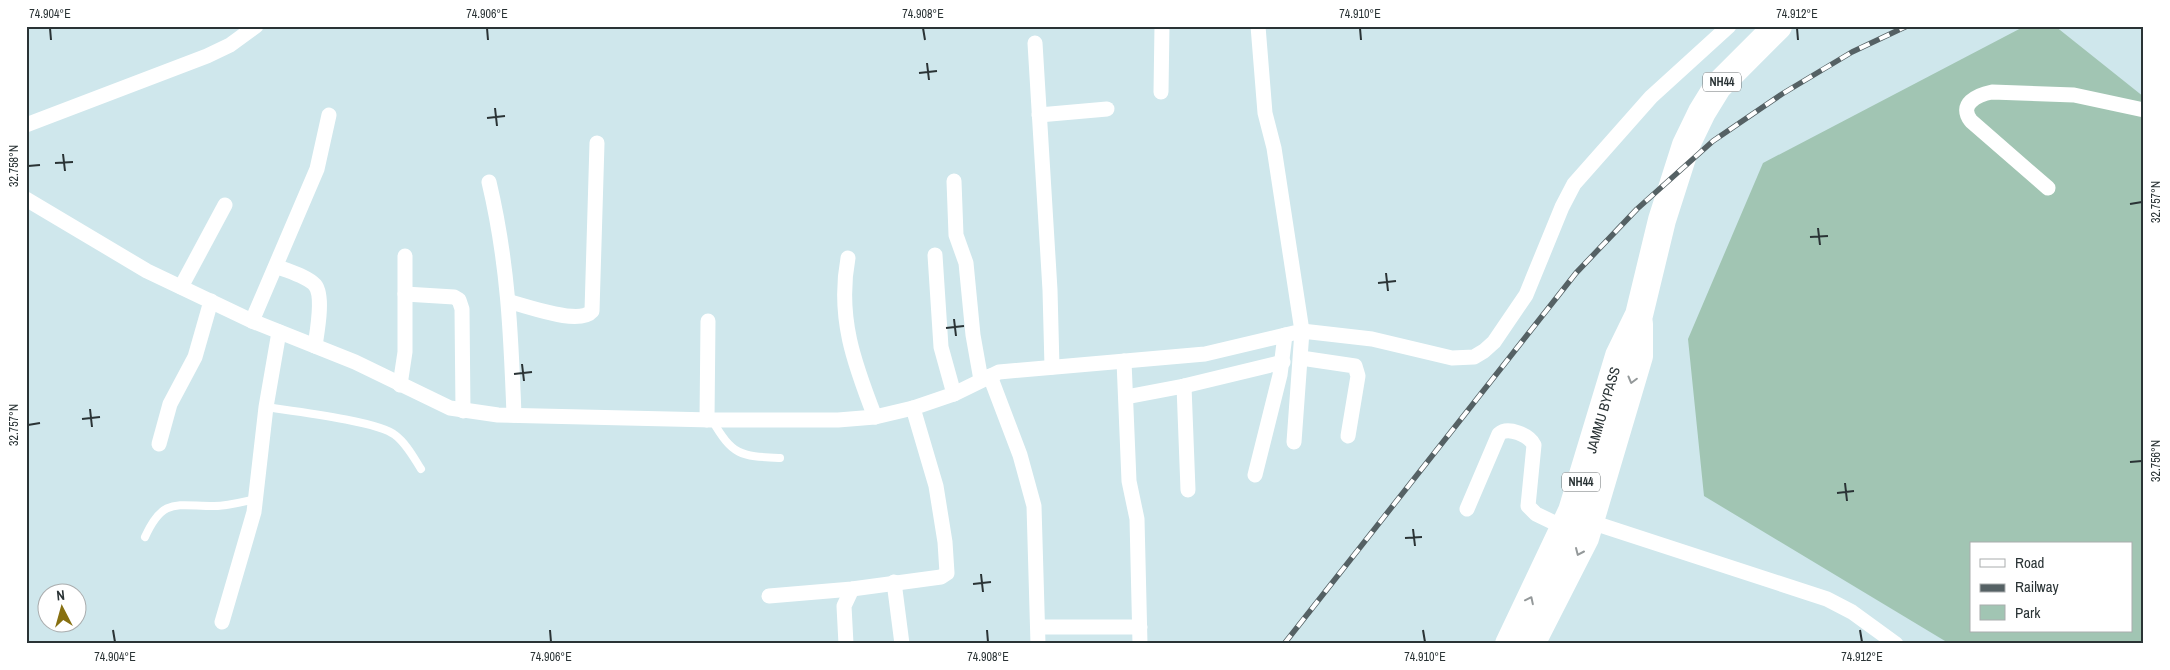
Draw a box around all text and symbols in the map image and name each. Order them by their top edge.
text: 74.904°E [29,6,71,22]
text: 74.906°E [466,6,508,22]
text: 74.908°E [902,6,944,22]
text: 74.910°E [1339,6,1381,22]
text: 74.912°E [1776,6,1818,22]
road number: NH44 [1703,72,1741,91]
text: 32.758°N [6,145,22,187]
text: 32.757°N [2148,181,2164,223]
street label: JAMMU BYPASS [1582,364,1624,455]
one-way arrow [1627,376,1638,385]
text: 32.757°N [6,404,22,446]
text: 32.756°N [2148,440,2164,482]
road number: NH44 [1562,472,1600,492]
legend [1970,542,2132,632]
one-way arrow [1575,547,1586,556]
text: Road [2015,552,2044,573]
text: Railway [2015,576,2060,597]
north arrow [38,582,88,632]
text: N [56,586,66,604]
one-way arrow [1524,596,1534,605]
text: Park [2015,602,2041,623]
text: 74.904°E [94,649,136,665]
text: 74.906°E [530,649,572,665]
text: 74.908°E [967,649,1009,665]
text: 74.910°E [1404,649,1446,665]
text: 74.912°E [1841,649,1883,665]

